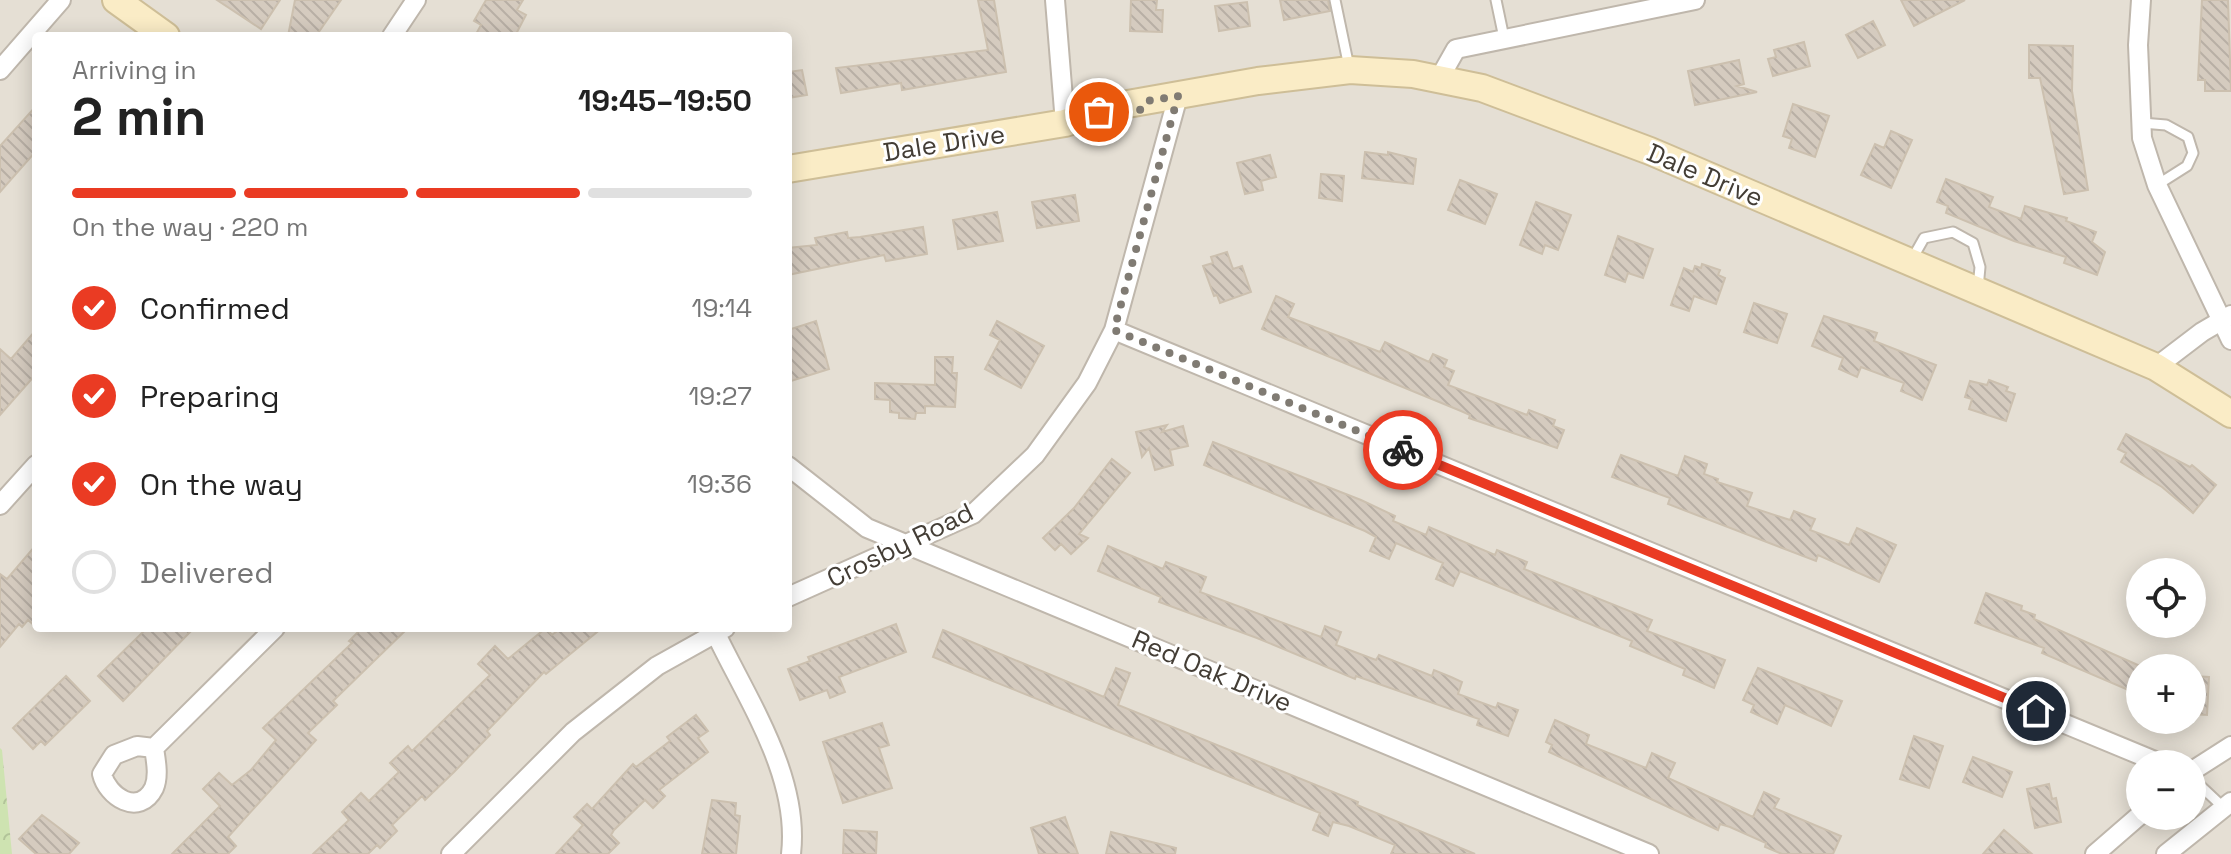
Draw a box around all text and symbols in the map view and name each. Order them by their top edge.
text: Arriving in [72,53,196,87]
pin [1065,78,1133,146]
text: 19:45–19:50 [578,81,752,120]
text: 2 min [72,84,206,150]
icon: bag [1077,90,1121,134]
street label: Dale Drive [881,117,1007,169]
street label: Dale Drive [1642,135,1768,215]
text: On the way · 220 m [72,210,308,244]
icon: check [72,286,116,330]
text: Confirmed [140,289,290,328]
text: 19:14 [692,291,752,325]
icon: check [72,374,116,418]
text: Preparing [140,377,279,416]
text: 19:27 [689,379,752,413]
courier [1363,410,1443,490]
icon: bike [1381,428,1425,472]
icon: check [72,462,116,506]
text: On the way [140,465,303,504]
text: 19:36 [687,467,752,501]
street label: Crosby Road [821,495,979,595]
text: Delivered [140,553,274,592]
map controls [2126,558,2206,830]
button: locate [2126,558,2206,638]
street label: Red Oak Drive [1127,622,1297,720]
button: + [2126,654,2206,734]
pin [2002,677,2070,745]
icon: home [2014,689,2058,733]
button: − [2126,750,2206,830]

